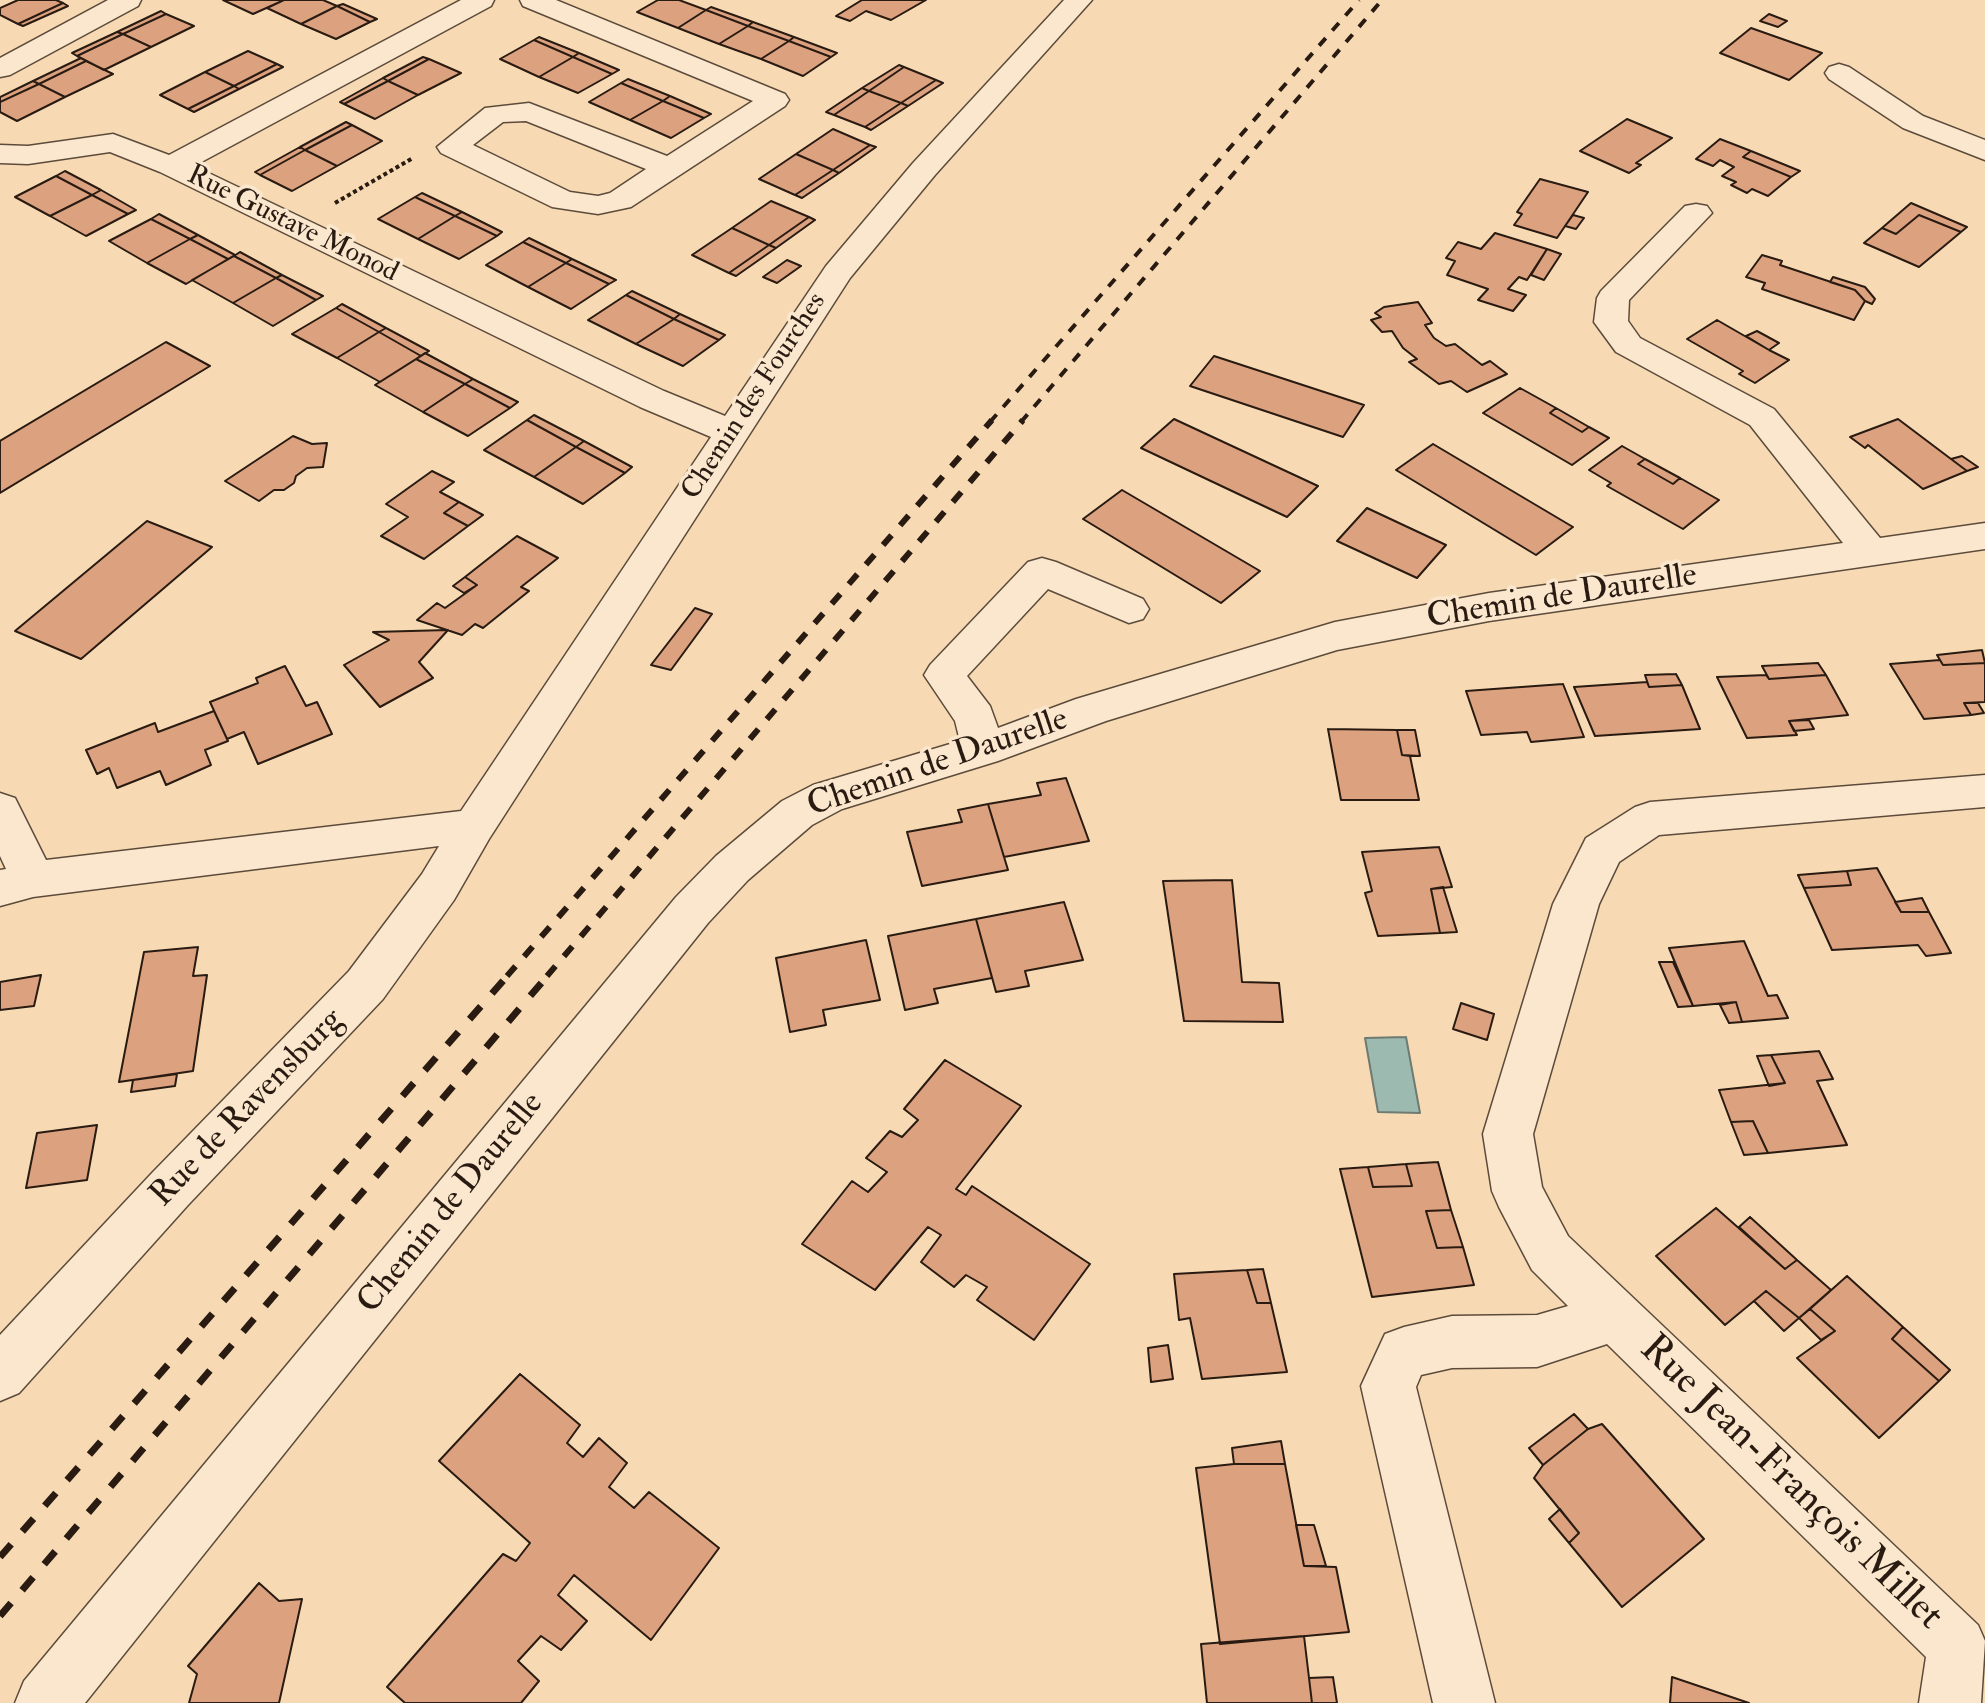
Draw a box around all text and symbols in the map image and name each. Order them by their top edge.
street label: Rue Gustave Monod [181,159,403,291]
street label: Chemin des Fourches [676,287,834,507]
street label: Chemin de Daurelle [1424,557,1700,639]
street label: Chemin de Daurelle [802,700,1074,828]
street label: Rue de Ravensburg [143,1001,353,1217]
street label: Chemin de Daurelle [350,1085,554,1323]
street label: Rue Jean-François Millet [1628,1327,1952,1641]

